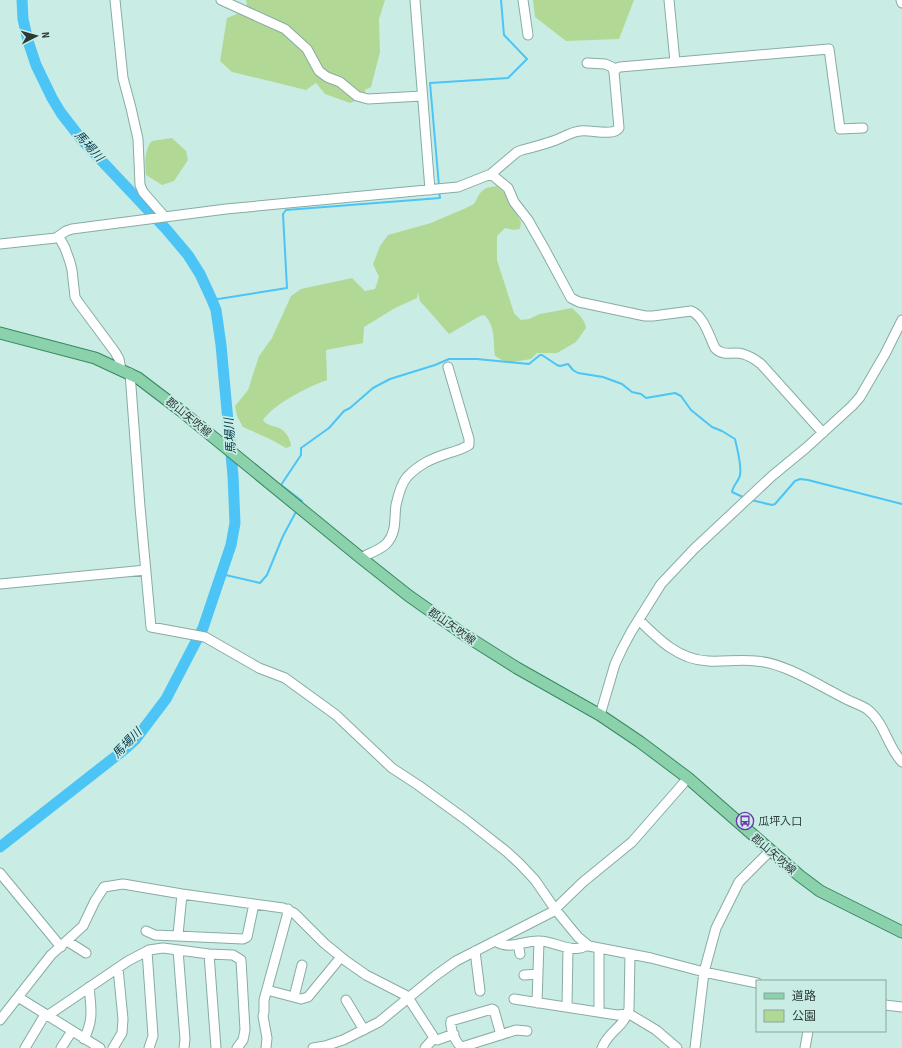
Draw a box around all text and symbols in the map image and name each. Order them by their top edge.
north arrow [16,16,56,56]
text: N [39,31,52,39]
water label: 馬場川 [71,128,108,166]
street label: 郡山矢吹線 [163,395,214,440]
water label: 馬場川 [222,415,239,454]
street label: 郡山矢吹線 [425,605,478,648]
water label: 馬場川 [109,724,147,762]
bus stop icon: 瓜坪入口 [735,811,755,831]
place label: 瓜坪入口 [758,815,802,828]
street label: 郡山矢吹線 [749,831,799,877]
legend [756,980,886,1032]
text: 道路 [792,989,816,1004]
text: 公園 [792,1009,816,1024]

